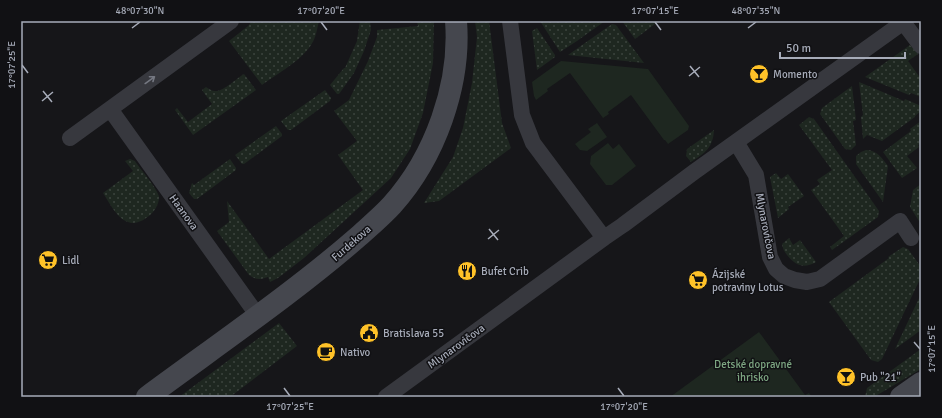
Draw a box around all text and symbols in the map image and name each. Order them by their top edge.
text: 48°07'30"N [116,5,164,17]
text: 17°07'20"E [297,5,345,17]
text: 17°07'15"E [631,5,679,17]
text: 48°07'35"N [732,5,780,17]
scale bar [780,34,905,60]
text: 17°07'25"E [6,41,18,89]
text: 50 m [786,41,811,56]
bar icon: Momento [748,63,770,85]
place label: Momento [773,68,818,81]
one-way arrow [144,76,155,85]
street label: Haanova [166,192,201,233]
street label: Mlynarovičova [753,192,778,261]
street label: Furdekova [329,222,374,264]
supermarket icon: Lidl [37,249,59,271]
place label: Lidl [62,254,80,267]
restaurant icon: Bufet Crib [456,260,478,282]
place label: Bufet Crib [481,265,529,278]
place label: Ázijské potraviny Lotus [712,267,784,294]
supermarket icon: Ázijské potraviny Lotus [687,269,709,291]
street label: Mlynarovičova [425,321,488,371]
public building icon: Bratislava 55 [358,322,380,344]
text: 17°07'15"E [926,325,938,373]
place label: Bratislava 55 [383,327,444,340]
cafe icon: Nativo [315,341,337,363]
place label: Nativo [340,346,371,359]
park label: Detské dopravné ihrisko [714,358,792,384]
bar icon: Pub "21" [835,366,857,388]
place label: Pub "21" [860,371,901,384]
text: 17°07'25"E [266,401,314,413]
text: 17°07'20"E [600,401,648,413]

